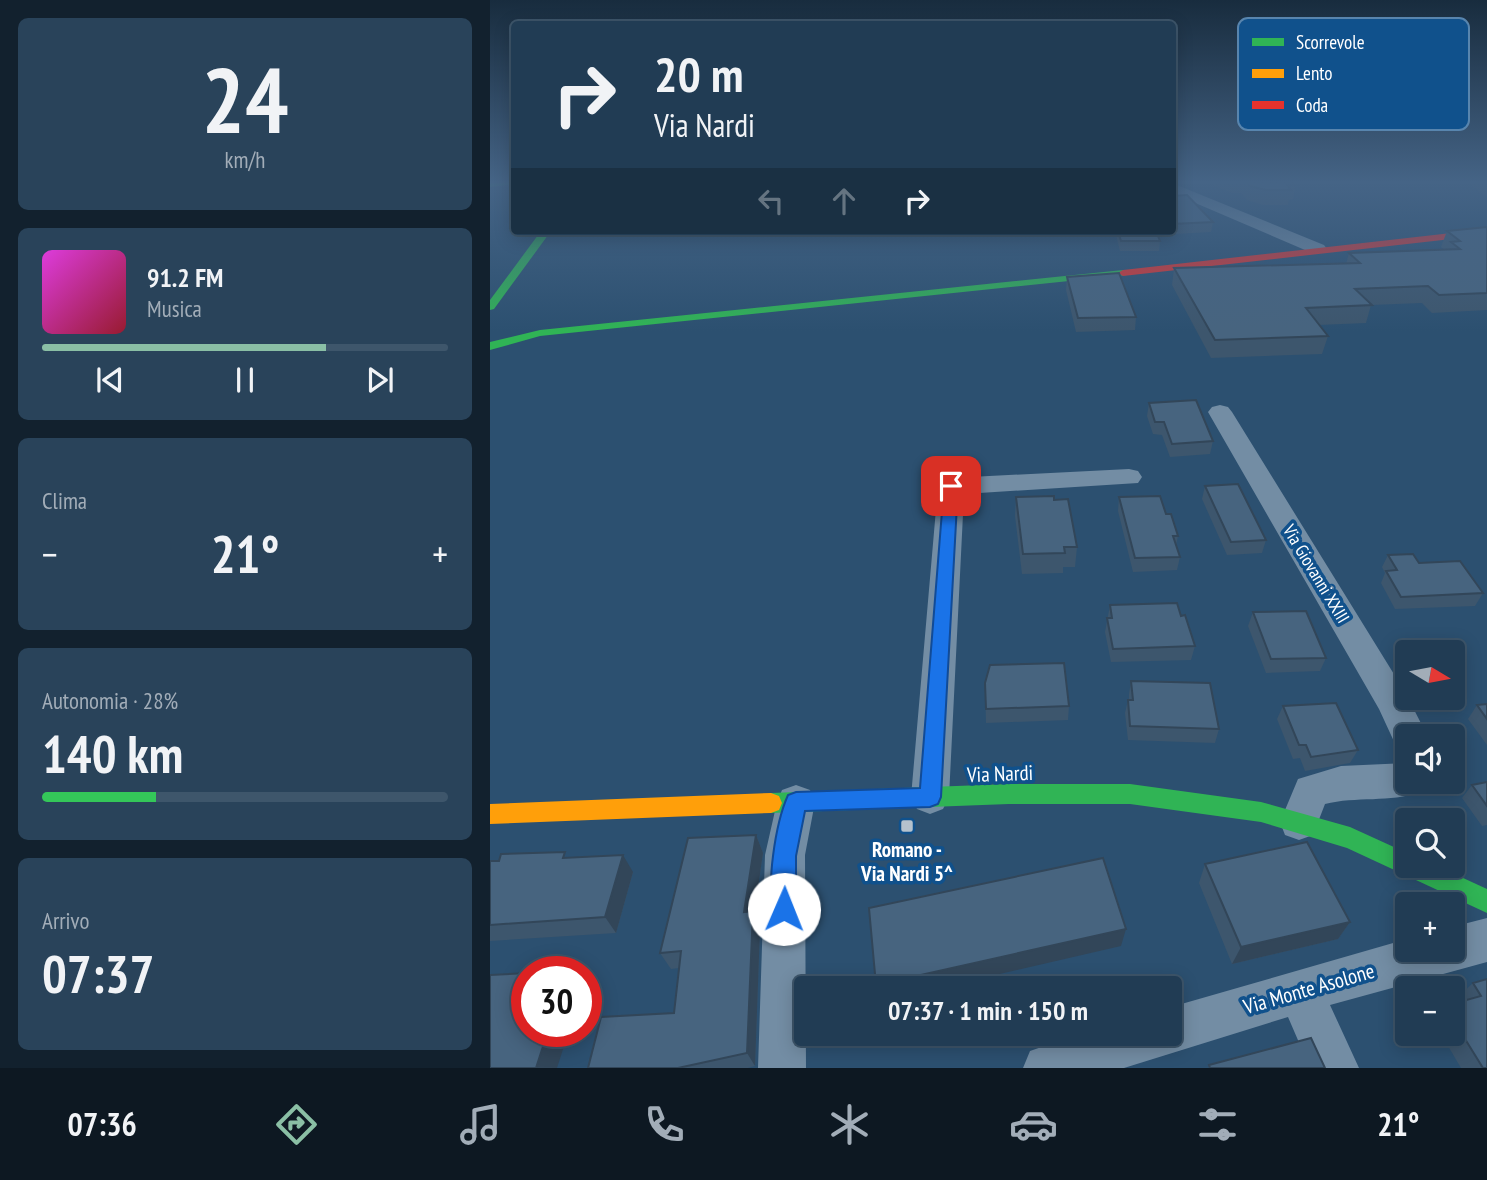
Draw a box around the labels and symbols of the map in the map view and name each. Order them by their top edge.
legend [1238,18,1469,130]
text: Scorrevole [1296,30,1365,54]
text: Lento [1296,61,1333,85]
text: Coda [1296,93,1328,117]
pin [921,456,981,516]
street label: Via Giovanni XXIII [1277,519,1355,627]
north arrow [1395,640,1465,710]
street label: Via Nardi [965,759,1034,788]
marker: Romano - Via Nardi 5^ [899,818,915,834]
place label: Romano - Via Nardi 5^ [860,836,953,887]
position arrow [747,872,821,946]
speed limit sign: 30 [511,956,602,1047]
street label: Via Monte Asolone [1239,957,1377,1020]

